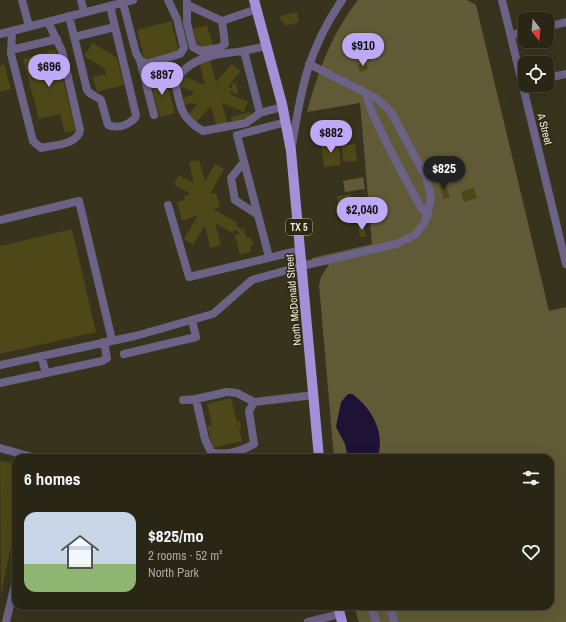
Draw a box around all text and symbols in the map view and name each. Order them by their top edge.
north arrow [518,12,554,48]
map controls [518,12,554,92]
pin: $910 [339,33,387,67]
text: $910 [351,37,375,54]
pin: $696 [25,54,73,88]
button: locate [518,56,554,92]
text: $696 [37,58,61,75]
pin: $897 [138,62,186,96]
text: $897 [150,66,174,83]
street label: A Street [534,111,556,147]
pin: $882 [307,120,355,154]
text: $882 [319,124,343,141]
pin: $825 [420,156,468,190]
text: $825 [432,160,456,177]
pin: $2,040 [329,197,395,231]
text: $2,040 [346,201,378,218]
road number: TX 5 [286,219,312,235]
street label: North McDonald Street [282,253,304,346]
text: 6 homes [24,467,81,490]
icon: filters [520,467,542,489]
text: $825/mo [148,524,204,547]
icon: home [56,528,104,576]
icon: heart [520,541,542,563]
text: 2 rooms · 52 m² [148,547,223,564]
text: North Park [148,564,199,581]

